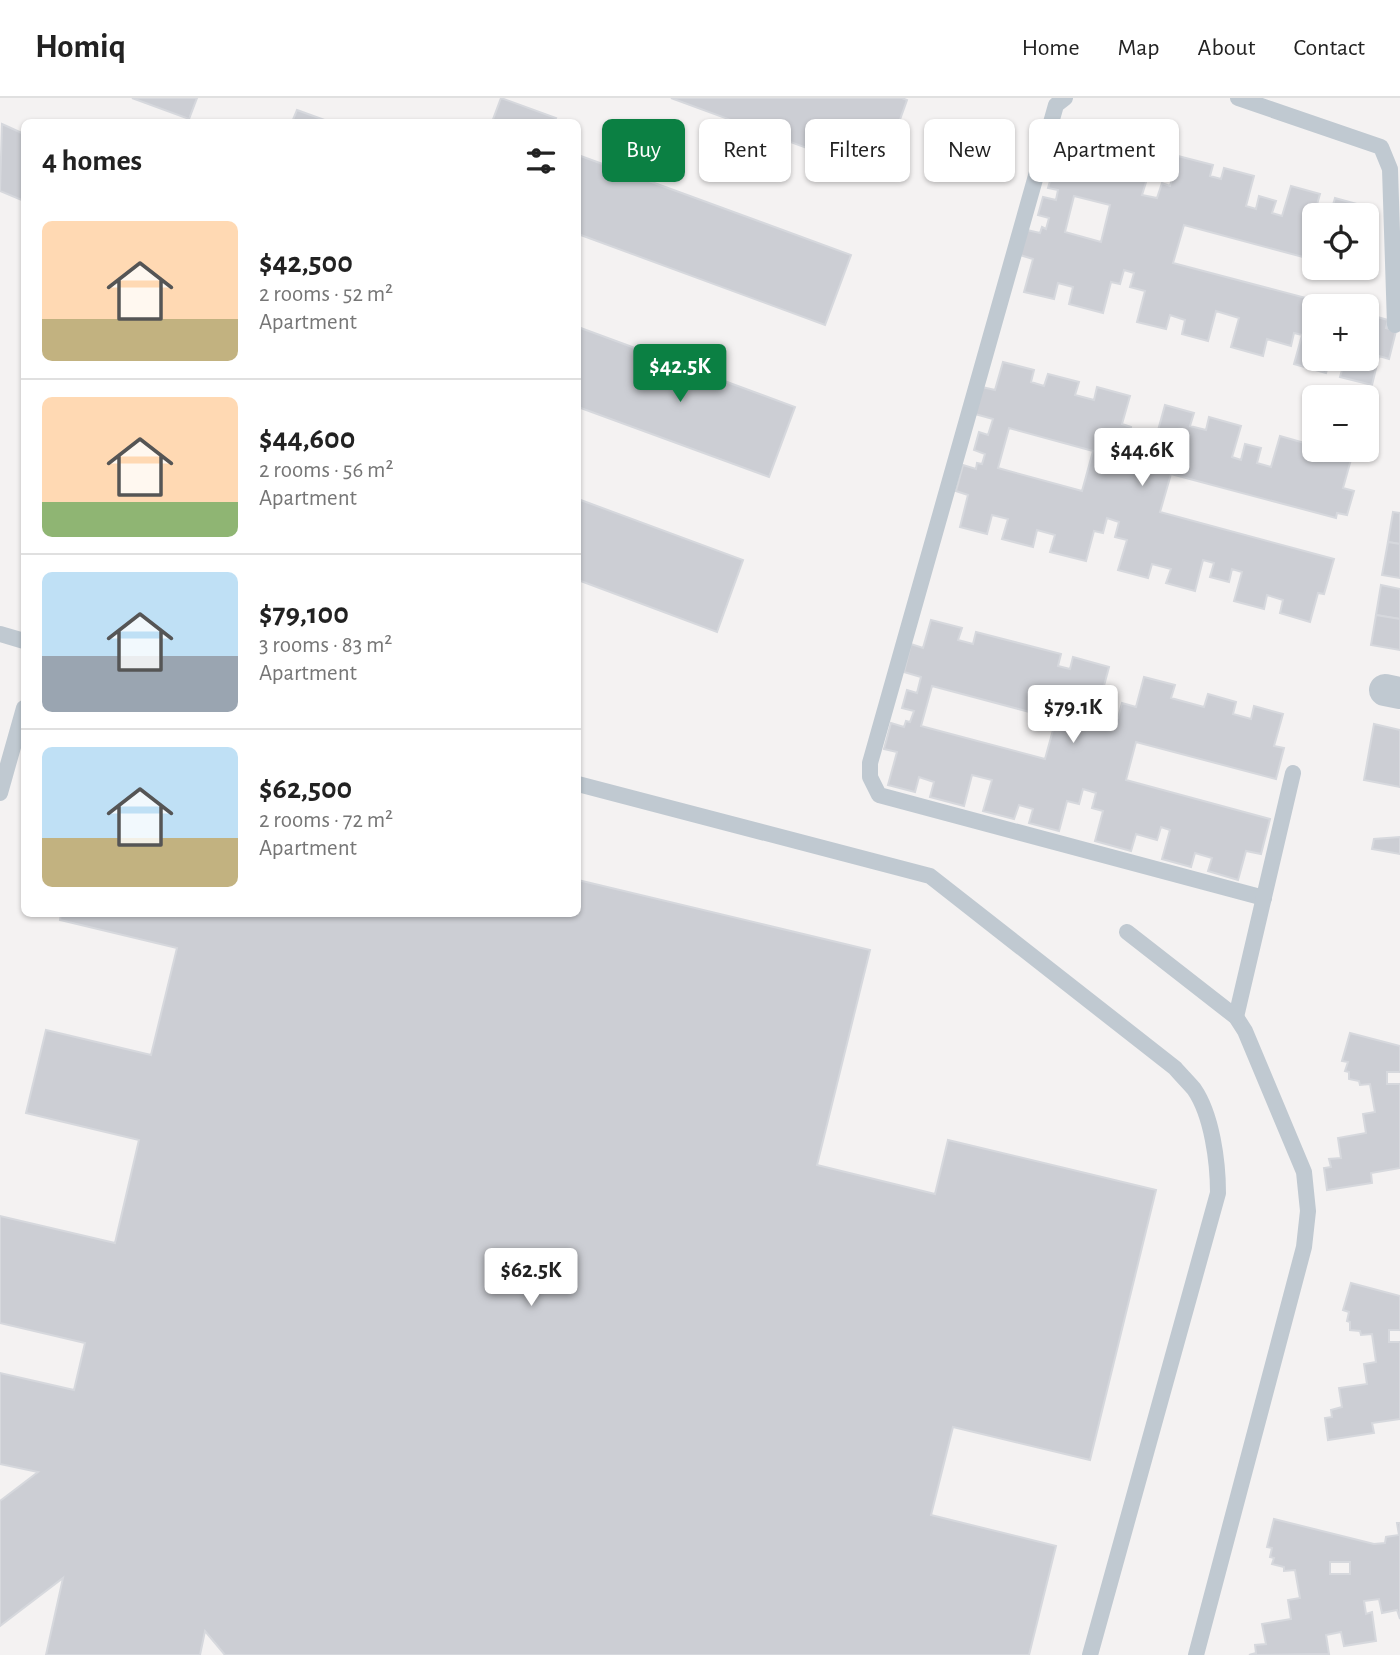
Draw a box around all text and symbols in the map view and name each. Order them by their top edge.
text: Homiq [35,31,126,64]
text: Home [1022,36,1080,60]
text: Map [1118,36,1160,60]
text: About [1198,36,1255,60]
text: Contact [1293,36,1365,60]
chip: Buy [602,119,685,182]
chip: Rent [699,119,791,182]
chip: Filters [805,119,910,182]
chip: New [924,119,1015,182]
chip: Apartment [1029,119,1179,182]
icon: filters [522,142,560,180]
text: 4 homes [42,146,142,176]
map controls [1302,203,1379,462]
button: locate [1302,203,1379,280]
text: $42,500 [259,248,353,278]
icon: home [98,249,182,333]
text: 2 rooms · 52 m² [259,283,393,306]
button: + [1302,294,1379,371]
text: Apartment [259,311,357,334]
pin: $42.5K [623,344,737,404]
text: $42.5K [649,355,711,378]
button: − [1302,385,1379,462]
text: $44,600 [259,424,355,454]
icon: home [98,425,182,509]
pin: $44.6K [1085,428,1199,488]
text: $44.6K [1110,439,1174,462]
text: 2 rooms · 56 m² [259,459,393,482]
text: Apartment [259,487,357,510]
text: $79,100 [259,599,349,629]
icon: home [98,600,182,684]
text: 3 rooms · 83 m² [259,634,392,657]
text: Apartment [259,662,357,685]
pin: $79.1K [1016,686,1130,745]
text: $79.1K [1044,696,1102,719]
text: $62,500 [259,774,352,804]
icon: home [98,775,182,859]
text: 2 rooms · 72 m² [259,809,393,832]
text: Apartment [259,837,357,860]
pin: $62.5K [474,1248,588,1308]
text: $62.5K [501,1259,561,1282]

